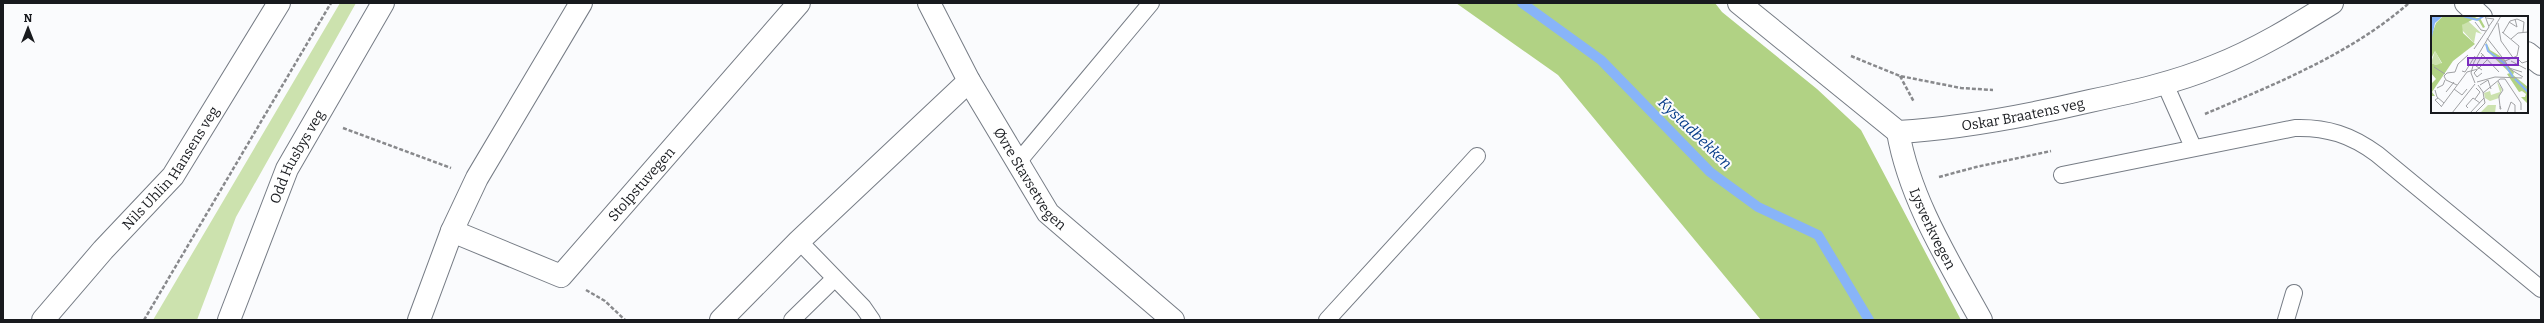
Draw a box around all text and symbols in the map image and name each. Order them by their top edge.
north arrow [8,8,48,48]
text: N [24,12,33,25]
inset map [2431,16,2528,113]
water label: Kystadbekken [1654,93,1736,173]
street label: Oskar Braatens veg [1960,95,2086,135]
street label: Nils Uhlin Hansens veg [119,103,223,233]
street label: Odd Husbys veg [266,107,328,206]
street label: Øvre Stavsetvegen [990,125,1070,234]
street label: Stolpstuvegen [605,144,679,225]
street label: Lysverkvegen [1906,186,1959,272]

